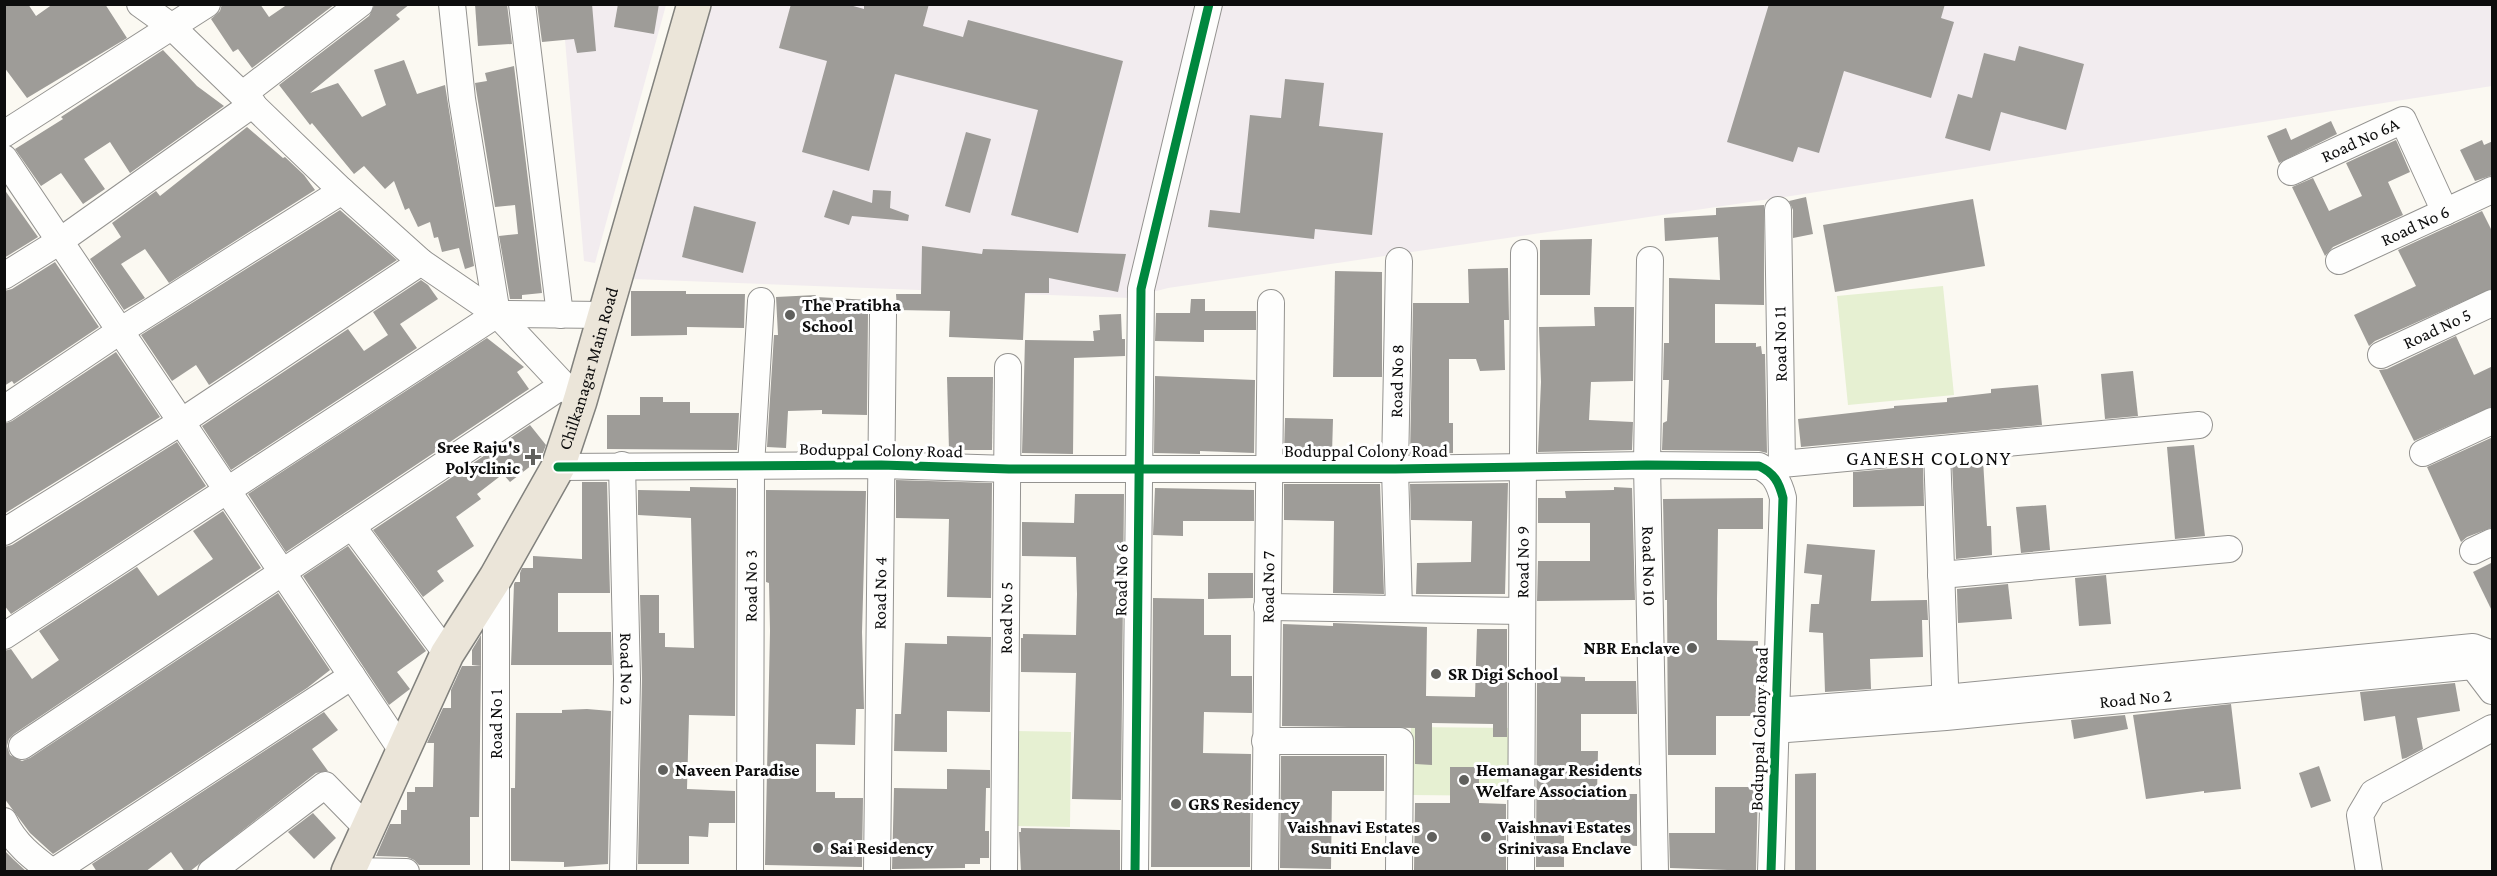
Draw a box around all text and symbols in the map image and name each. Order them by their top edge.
street label: Road No 6A [2318,113,2403,167]
street label: Road No 6 [2378,201,2453,250]
street label: Chilkanagar Main Road [554,284,622,453]
place label: The Pratibha School [802,295,901,336]
street label: Road No 5 [2400,304,2474,353]
street label: Road No 11 [1769,306,1791,382]
marker: The Pratibha School [783,308,797,322]
street label: Road No 8 [1386,344,1407,418]
place label: Sree Raju's Polyclinic [437,437,520,478]
street label: Boduppal Colony Road [799,439,964,461]
street label: Boduppal Colony Road [1284,441,1449,461]
district label: GANESH COLONY [1846,447,2012,469]
marker: Sree Raju's Polyclinic [524,448,542,466]
street label: Road No 9 [1512,525,1533,599]
street label: Road No 10 [1638,526,1660,606]
street label: Road No 6 [1110,543,1132,617]
street label: Road No 3 [741,550,761,622]
street label: Road No 7 [1258,551,1278,623]
street label: Road No 4 [870,556,890,630]
street label: Road No 5 [996,582,1016,654]
street label: Road No 2 [616,632,637,705]
place label: NBR Enclave [1583,638,1680,658]
marker: NBR Enclave [1685,641,1699,655]
street label: Boduppal Colony Road [1746,646,1772,811]
place label: SR Digi School [1448,664,1558,684]
marker: SR Digi School [1429,667,1443,681]
street label: Road No 2 [2099,685,2173,712]
street label: Road No 1 [486,689,506,759]
place label: Naveen Paradise [675,760,800,780]
place label: Hemanagar Residents Welfare Association [1475,760,1642,801]
marker: Naveen Paradise [656,763,670,777]
marker: Hemanagar Residents Welfare Association [1457,773,1471,787]
place label: GRS Residency [1188,794,1300,814]
marker: GRS Residency [1169,797,1183,811]
place label: Vaishnavi Estates Suniti Enclave [1286,817,1420,858]
place label: Vaishnavi Estates Srinivasa Enclave [1497,817,1631,858]
marker: Vaishnavi Estates Suniti Enclave [1425,830,1439,844]
marker: Vaishnavi Estates Srinivasa Enclave [1479,830,1493,844]
place label: Sai Residency [830,838,934,858]
marker: Sai Residency [811,841,825,855]

